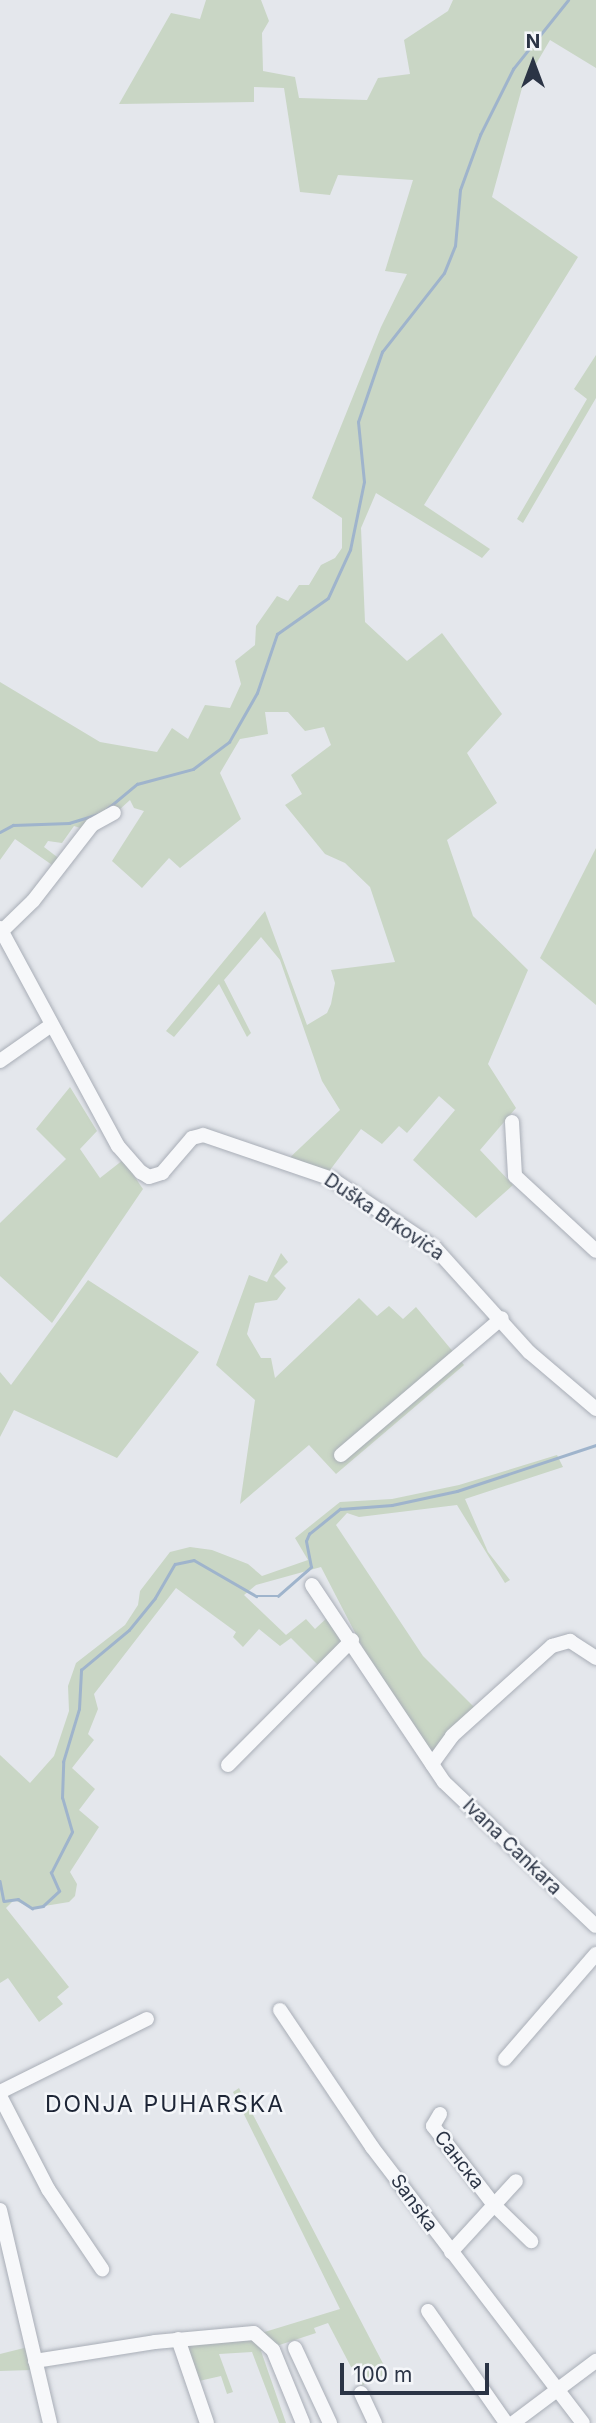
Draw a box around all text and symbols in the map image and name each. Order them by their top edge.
north arrow [498,28,568,98]
text: N [526,30,540,53]
street label: Duška Brkovića [320,1169,448,1265]
street label: Ivana Cankara [458,1794,566,1900]
district label: DONJA PUHARSKA [47,2090,283,2118]
street label: Санска [429,2126,489,2194]
street label: Sanska [386,2170,442,2236]
scale bar [344,2350,493,2394]
text: 100 m [353,2362,412,2387]

